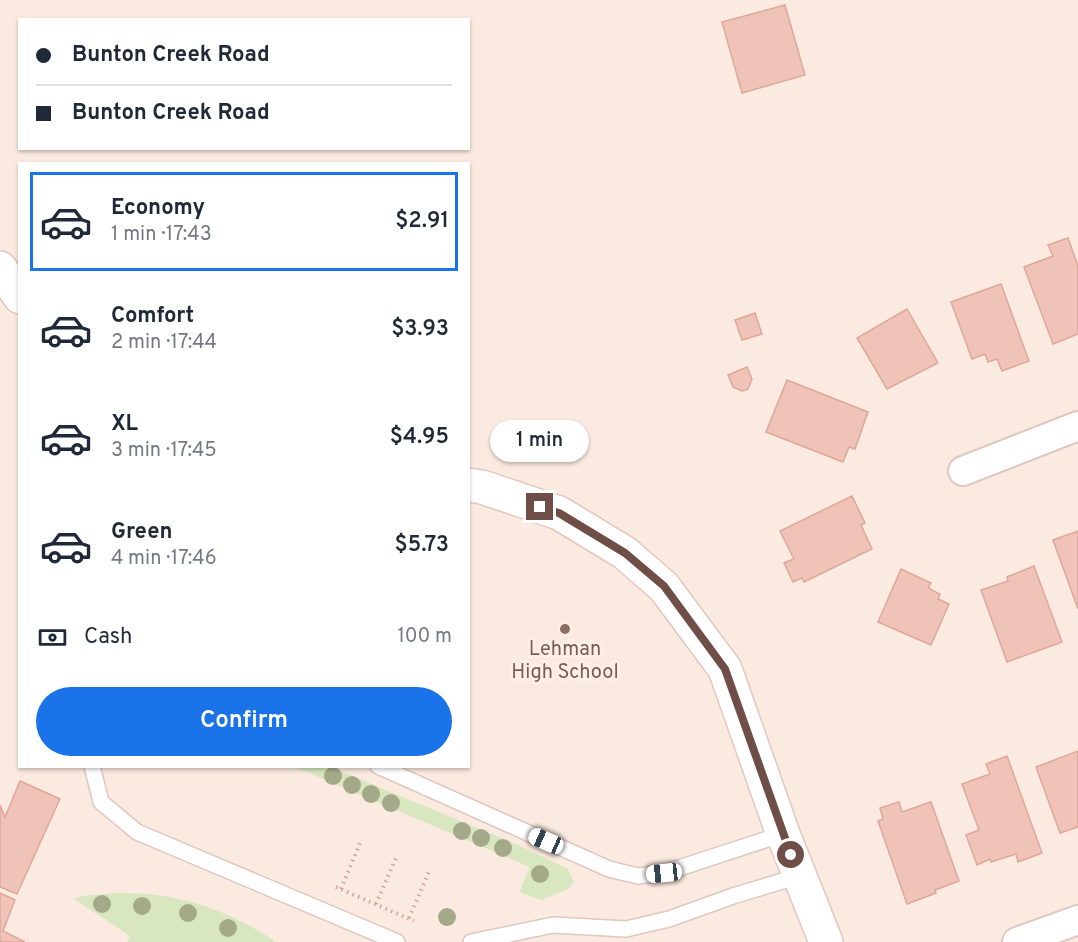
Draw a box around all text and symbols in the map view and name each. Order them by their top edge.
text: Bunton Creek Road [72,42,270,69]
text: Bunton Creek Road [72,100,270,127]
icon: car [39,195,93,249]
text: Economy [111,195,205,222]
text: $2.91 [395,208,449,235]
text: 1 min · 17:43 [111,222,212,248]
icon: car [39,303,93,357]
text: Comfort [111,303,194,330]
text: $3.93 [391,316,449,343]
text: 2 min · 17:44 [111,330,217,356]
icon: car [39,411,93,465]
text: XL [111,411,138,438]
callout: 1 min [490,420,590,462]
text: $4.95 [390,424,449,451]
text: 1 min [516,428,563,454]
text: 3 min · 17:45 [111,438,217,464]
route end [526,493,553,520]
icon: car [39,519,93,573]
text: Green [111,519,173,546]
text: $5.73 [395,532,449,559]
text: 4 min · 17:46 [111,546,217,572]
icon: cash [36,621,69,654]
marker: Lehman High School [558,622,572,636]
text: Cash [84,624,133,651]
text: 100 m [397,624,452,650]
place label: Lehman High School [511,637,619,686]
button: Confirm [36,687,452,756]
car [526,825,566,857]
route start [777,841,804,868]
car [645,862,683,884]

